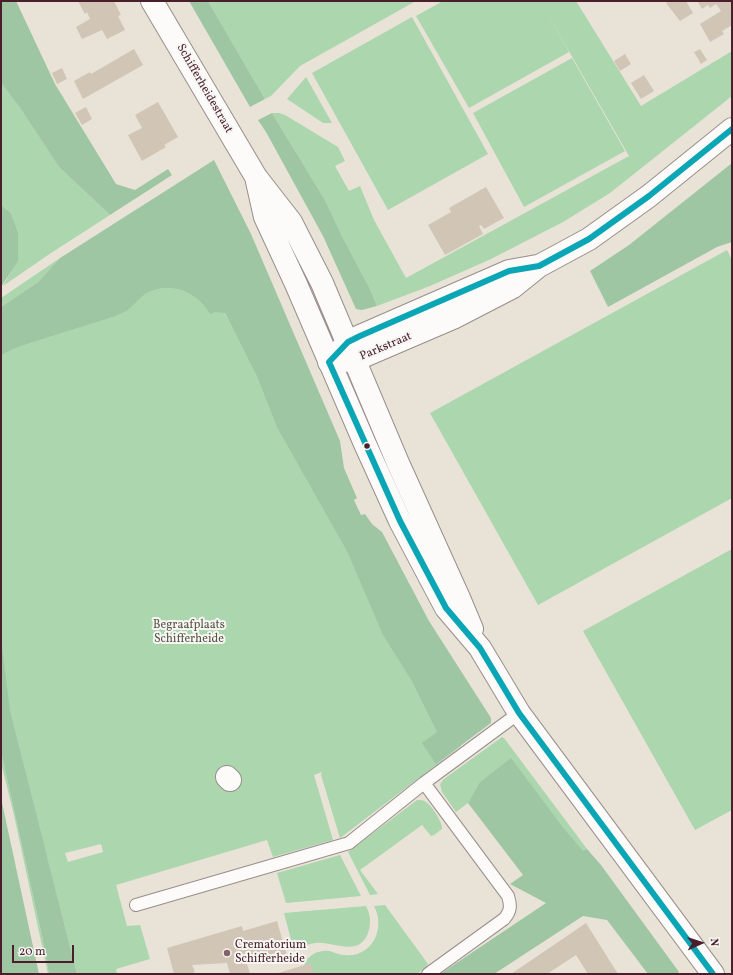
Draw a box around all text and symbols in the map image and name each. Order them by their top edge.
street label: Schifferheidestraat [173,42,235,136]
street label: Parkstraat [358,330,414,364]
unlabelled marker [362,441,372,451]
park label: Begraafplaats Schifferheide [153,619,225,647]
north arrow [681,923,721,963]
scale bar [14,937,76,963]
text: N [706,938,721,947]
place label: Crematorium Schifferheide [235,939,306,967]
text: 20 m [19,944,46,960]
marker: Crematorium Schifferheide [222,948,232,958]

